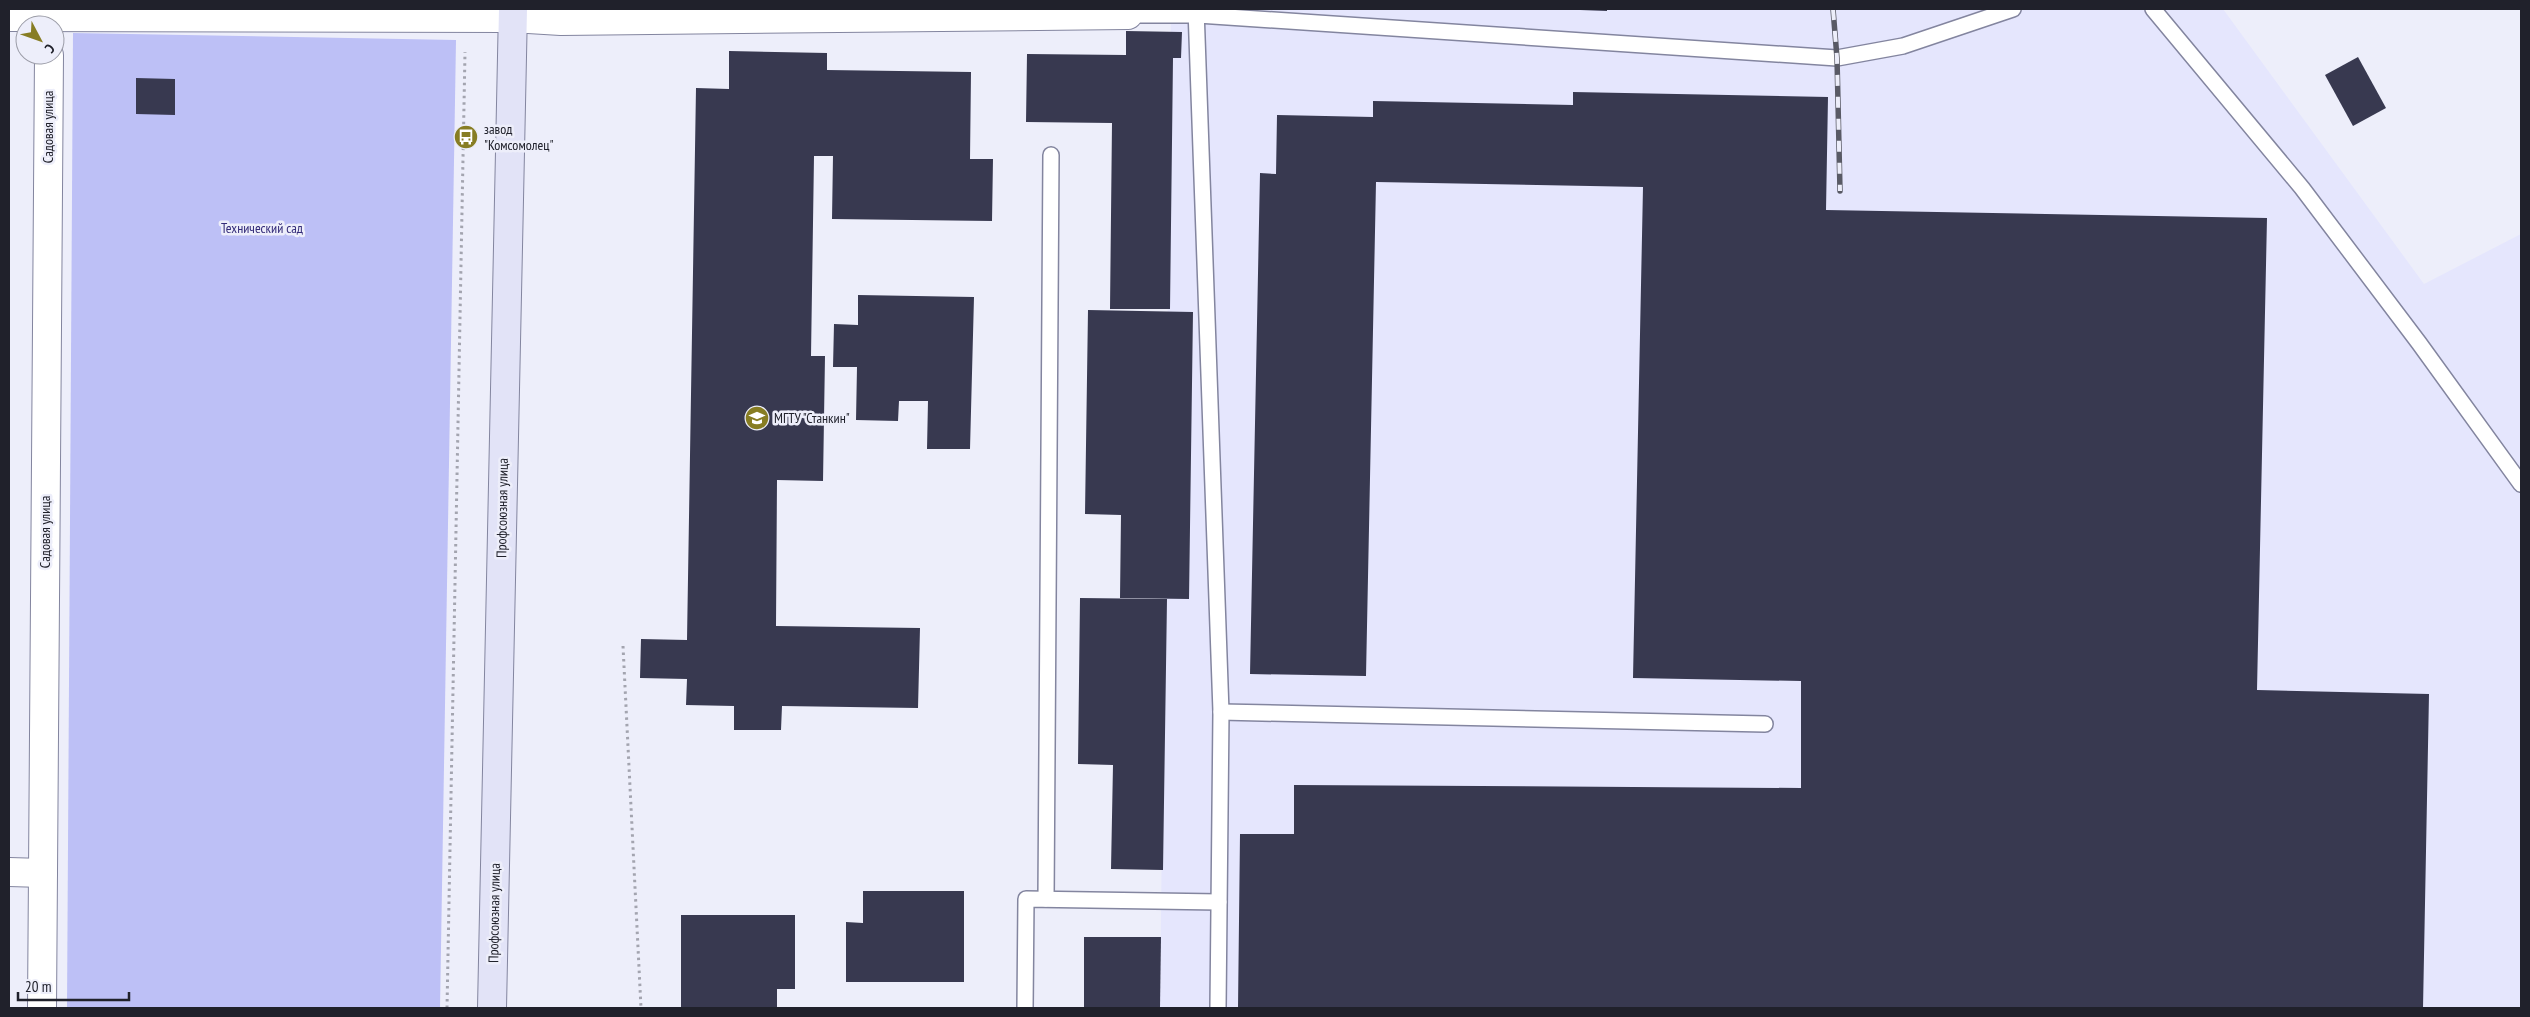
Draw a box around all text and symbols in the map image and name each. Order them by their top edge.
north arrow [15,15,65,65]
text: С [41,40,59,57]
street label: Садовая улица [39,91,57,163]
place label: завод "Комсомолец" [484,120,553,154]
bus stop icon: завод "Комсомолец" [453,124,479,150]
park label: Технический сад [221,219,303,237]
school or university icon: МГТУ "Станкин" [744,405,770,431]
place label: МГТУ "Станкин" [774,409,850,427]
street label: Профсоюзная улица [492,458,512,558]
street label: Садовая улица [36,496,54,568]
street label: Профсоюзная улица [484,863,504,963]
scale bar [18,970,129,1002]
text: 20 m [25,977,51,996]

